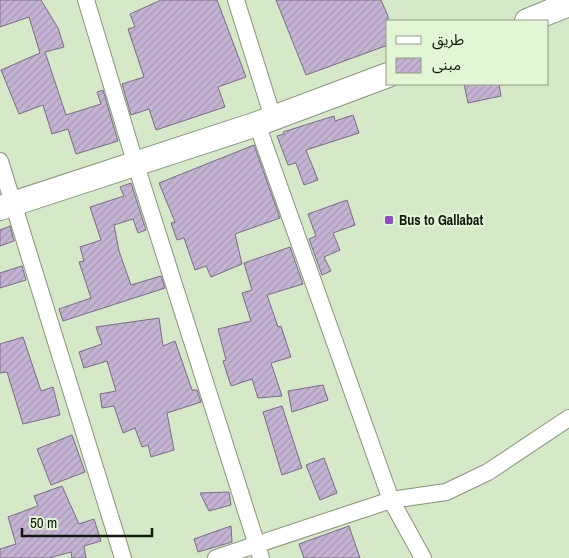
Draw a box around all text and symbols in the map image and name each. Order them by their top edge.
legend [386,20,549,85]
text: طريق [432,29,464,50]
text: مبنى [432,54,461,75]
place label: Bus to Gallabat [399,211,483,229]
marker: Bus to Gallabat [383,214,395,226]
scale bar [22,506,152,538]
text: 50 m [30,512,57,533]

